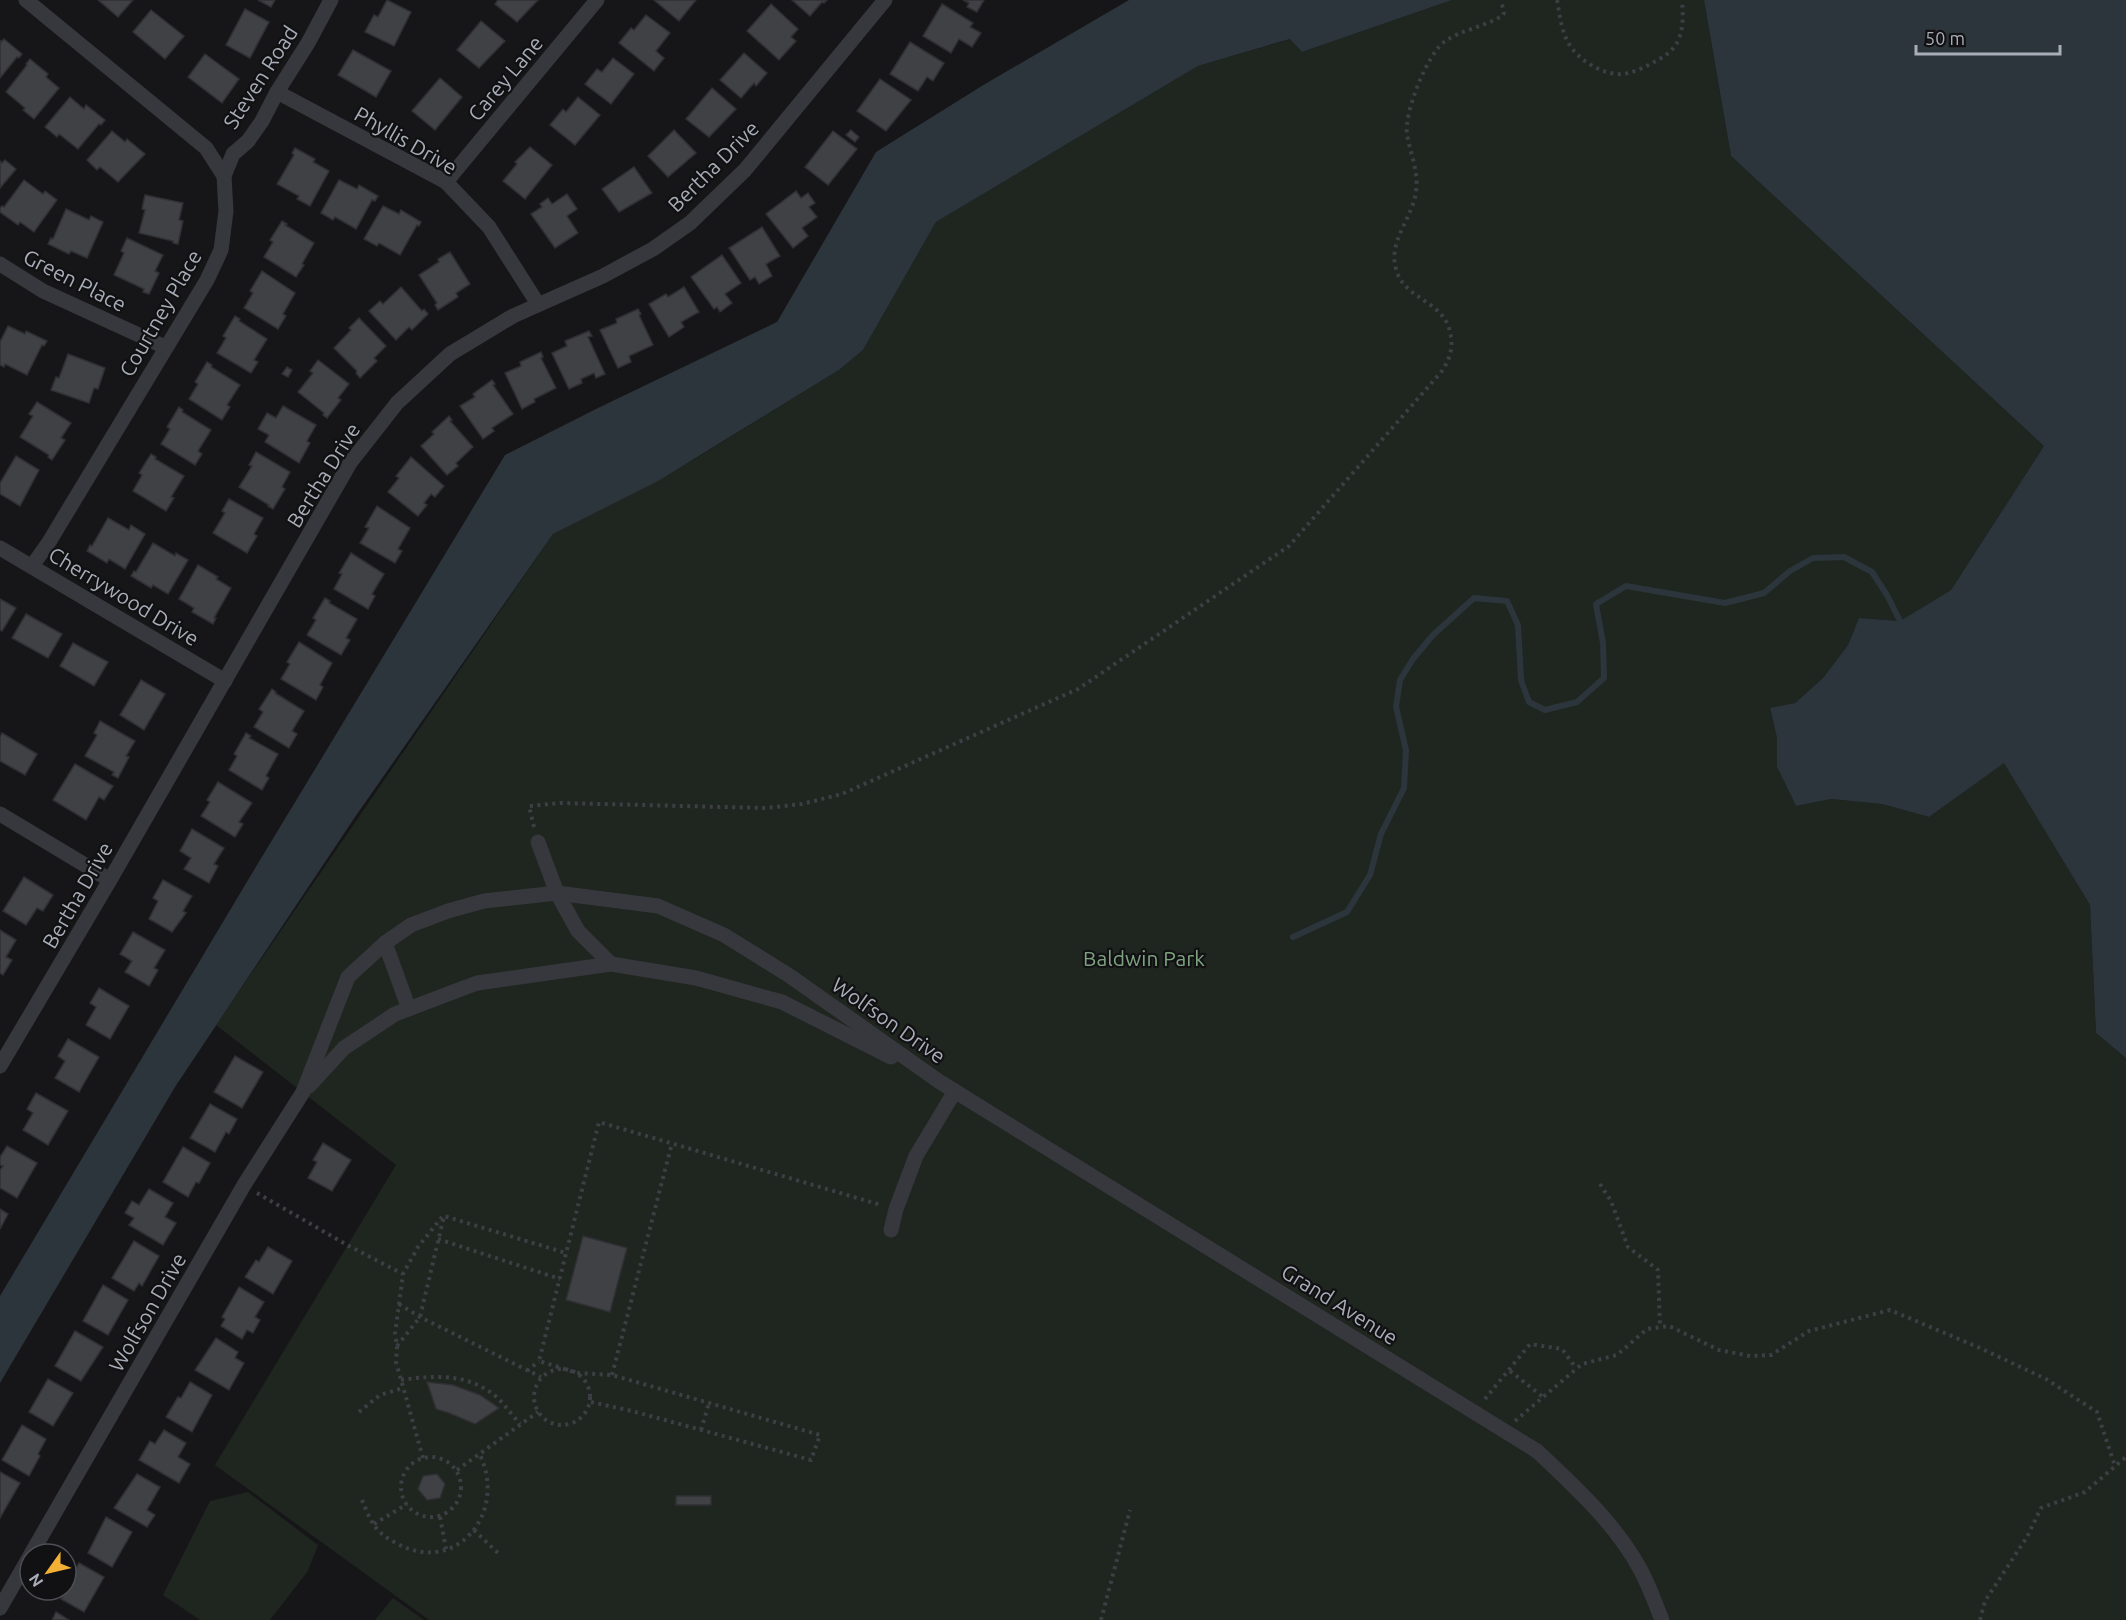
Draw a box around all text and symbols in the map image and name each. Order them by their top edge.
scale bar [1916,18,2060,56]
street label: Steven Road [218,21,302,133]
text: 50 m [1925,28,1965,48]
street label: Carey Lane [463,31,547,125]
street label: Phyllis Drive [351,101,461,179]
street label: Bertha Drive [663,116,763,216]
street label: Green Place [20,244,130,316]
street label: Courtney Place [114,245,206,381]
street label: Bertha Drive [281,418,365,532]
street label: Cherrywood Drive [45,542,203,650]
street label: Bertha Drive [37,838,117,952]
park label: Baldwin Park [1083,946,1205,970]
street label: Wolfson Drive [828,972,950,1068]
street label: Wolfson Drive [103,1249,191,1375]
street label: Grand Avenue [1277,1259,1403,1349]
north arrow [18,1542,78,1602]
text: N [25,1570,46,1590]

